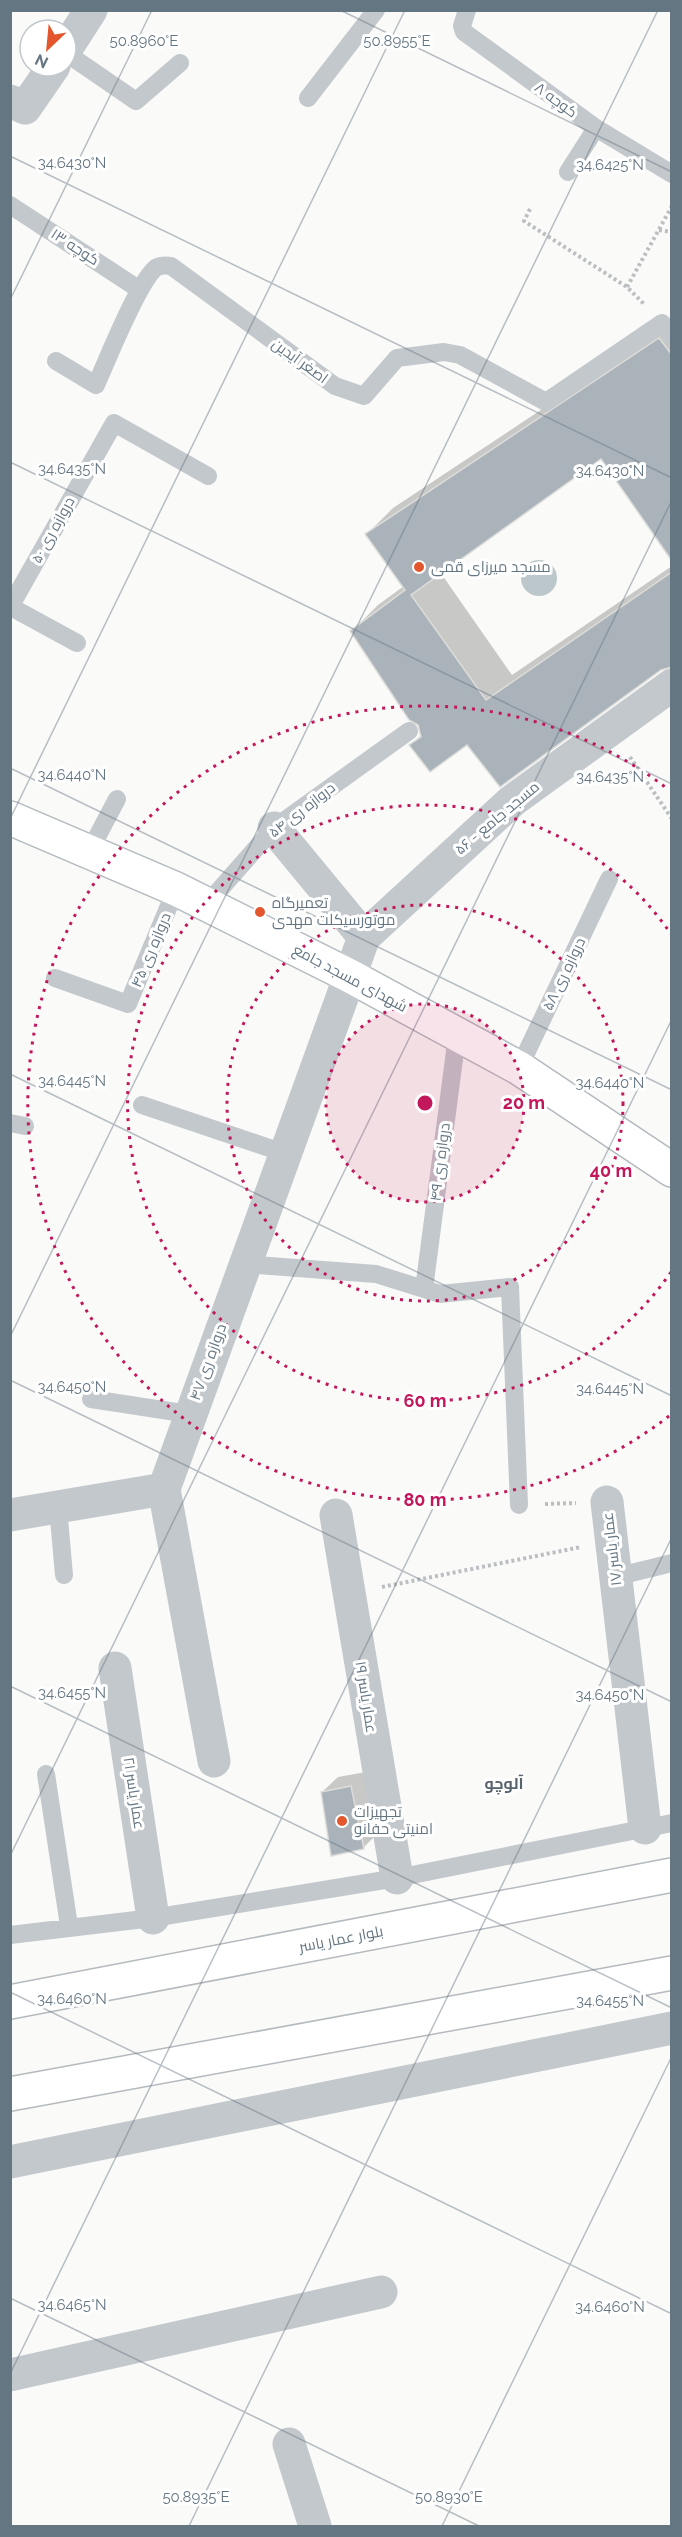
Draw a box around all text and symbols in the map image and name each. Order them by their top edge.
north arrow [18,18,78,78]
text: 50.8960°E [110,32,178,50]
text: 50.8955°E [363,32,431,50]
text: N [32,50,51,72]
street label: کوچه ۸ [531,79,581,122]
text: 34.6430°N [38,154,106,172]
text: 34.6425°N [576,156,644,174]
street label: کوچه ۱۳ [47,225,102,270]
street label: اصغر آیدین [268,335,331,388]
text: 34.6435°N [38,460,106,478]
text: 34.6430°N [576,462,644,480]
street label: دروازه ری ۵۰ [27,494,79,567]
place label: مسجد میرزای قمی [431,558,551,577]
marker: مسجد میرزای قمی [412,560,426,574]
text: 34.6440°N [38,766,106,784]
text: 34.6435°N [576,768,644,786]
street label: ۵۶ - مسجد جامع [451,777,544,860]
street label: دروازه ری ۵۴ [265,778,339,842]
place label: تعمیرگاه موتورسیکلت مهدی [272,894,395,930]
marker: تعمیرگاه موتورسیکلت مهدی [253,905,267,919]
street label: دروازه ری ۴۵ [127,910,176,990]
street label: دروازه ری ۵۸ [539,935,590,1014]
street label: شهدای مسجد جامع [289,940,410,1018]
text: 34.6445°N [38,1072,106,1090]
text: 34.6440°N [576,1074,644,1092]
text: 20 m [503,1092,545,1113]
centre of rings [415,1093,435,1113]
street label: دروازه ری ۴۹ [426,1122,455,1202]
text: 40 m [590,1160,632,1181]
street label: دروازه ری ۴۷ [186,1321,231,1403]
text: 34.6450°N [38,1378,106,1396]
text: 34.6445°N [576,1380,644,1398]
text: 60 m [403,1390,447,1411]
text: 80 m [403,1489,447,1510]
street label: عمار یاسر ۱۷ [599,1511,625,1587]
street label: عمار یاسر ۱۹ [351,1660,381,1734]
text: 34.6455°N [38,1684,106,1702]
text: 34.6450°N [576,1686,644,1704]
street label: عمار یاسر ۲۱ [119,1756,149,1830]
district label: آلوچو [484,1774,524,1795]
place label: تجهیزات امنیتی حفانو [354,1803,433,1839]
marker: تجهیزات امنیتی حفانو [335,1814,349,1828]
street label: بلوار عمار یاسر [296,1922,385,1956]
text: 34.6460°N [37,1990,107,2008]
text: 34.6455°N [576,1992,644,2010]
text: 34.6465°N [37,2296,107,2314]
text: 34.6460°N [575,2298,645,2316]
text: 50.8935°E [162,2488,230,2506]
text: 50.8930°E [415,2488,483,2506]

